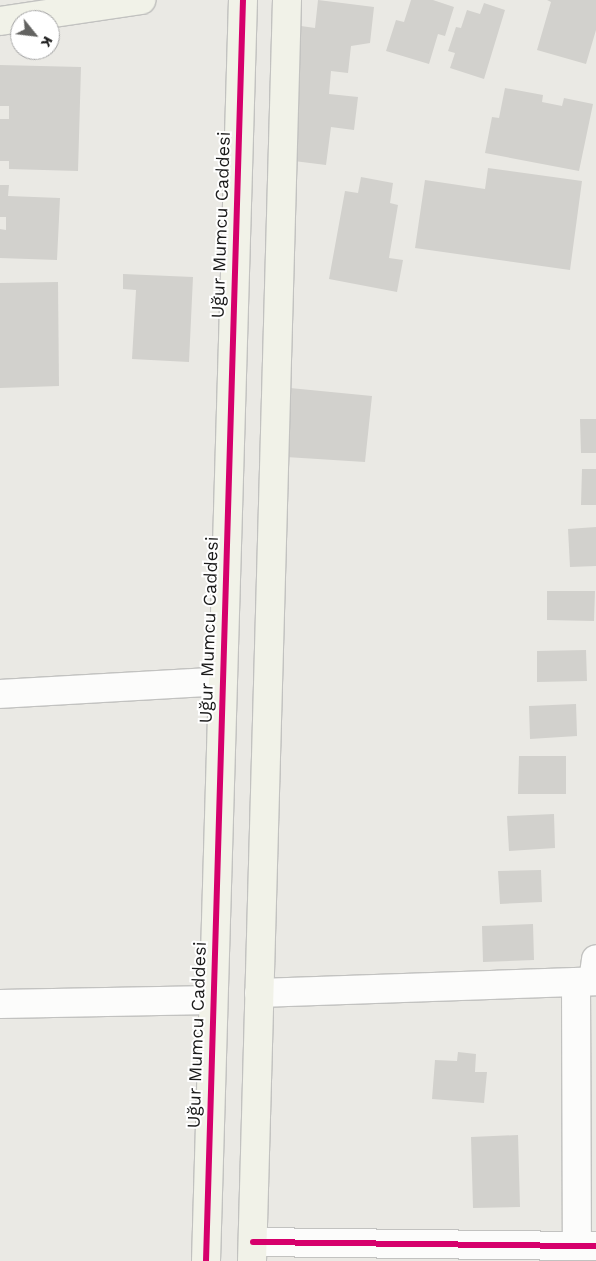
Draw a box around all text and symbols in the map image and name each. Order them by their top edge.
north arrow [10,10,60,60]
text: K [38,34,57,50]
street label: Uğur Mumcu Caddesi [207,131,235,319]
street label: Uğur Mumcu Caddesi [195,536,223,724]
street label: Uğur Mumcu Caddesi [183,941,211,1129]

